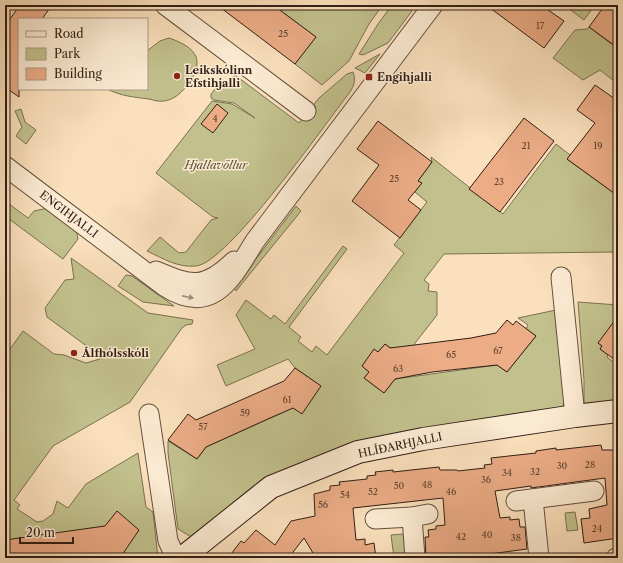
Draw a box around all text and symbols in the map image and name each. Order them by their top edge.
legend [18,18,148,90]
house number: 17 [536,20,545,31]
text: Road [54,26,84,41]
house number: 25 [278,28,288,39]
text: Park [54,46,81,61]
place label: Leikskólinn Efstihjalli [185,63,253,90]
text: Building [54,66,102,81]
place label: Engihjalli [377,70,432,84]
marker: Leikskólinn Efstihjalli [172,71,182,81]
marker: Engihjalli [364,72,374,82]
house number: 4 [212,113,218,124]
house number: 21 [522,140,531,151]
house number: 19 [593,140,603,151]
park label: Hjallavöllur [184,158,248,172]
house number: 25 [389,173,399,184]
house number: 23 [494,176,504,187]
street label: ENGIHJALLI [37,187,101,241]
one-way arrow [182,294,194,300]
house number: 67 [493,345,503,356]
place label: Álfhólsskóli [81,346,149,360]
marker: Álfhólsskóli [69,348,79,358]
house number: 65 [446,349,456,360]
house number: 63 [393,363,403,374]
house number: 61 [282,394,292,405]
house number: 59 [240,407,250,418]
house number: 57 [198,421,208,432]
street label: HLÍÐARHJALLI [357,429,443,461]
house number: 28 [585,459,595,470]
house number: 30 [557,460,568,471]
house number: 32 [530,466,540,477]
house number: 34 [502,467,512,478]
house number: 36 [481,474,491,485]
house number: 48 [422,479,432,490]
house number: 50 [394,480,405,491]
house number: 52 [368,486,378,497]
house number: 46 [446,486,456,497]
house number: 54 [340,489,350,500]
house number: 56 [318,499,328,510]
scale bar [20,519,73,545]
house number: 24 [592,523,602,534]
text: 20 m [26,525,55,540]
house number: 40 [482,529,493,540]
house number: 42 [456,531,466,542]
house number: 38 [511,532,521,543]

